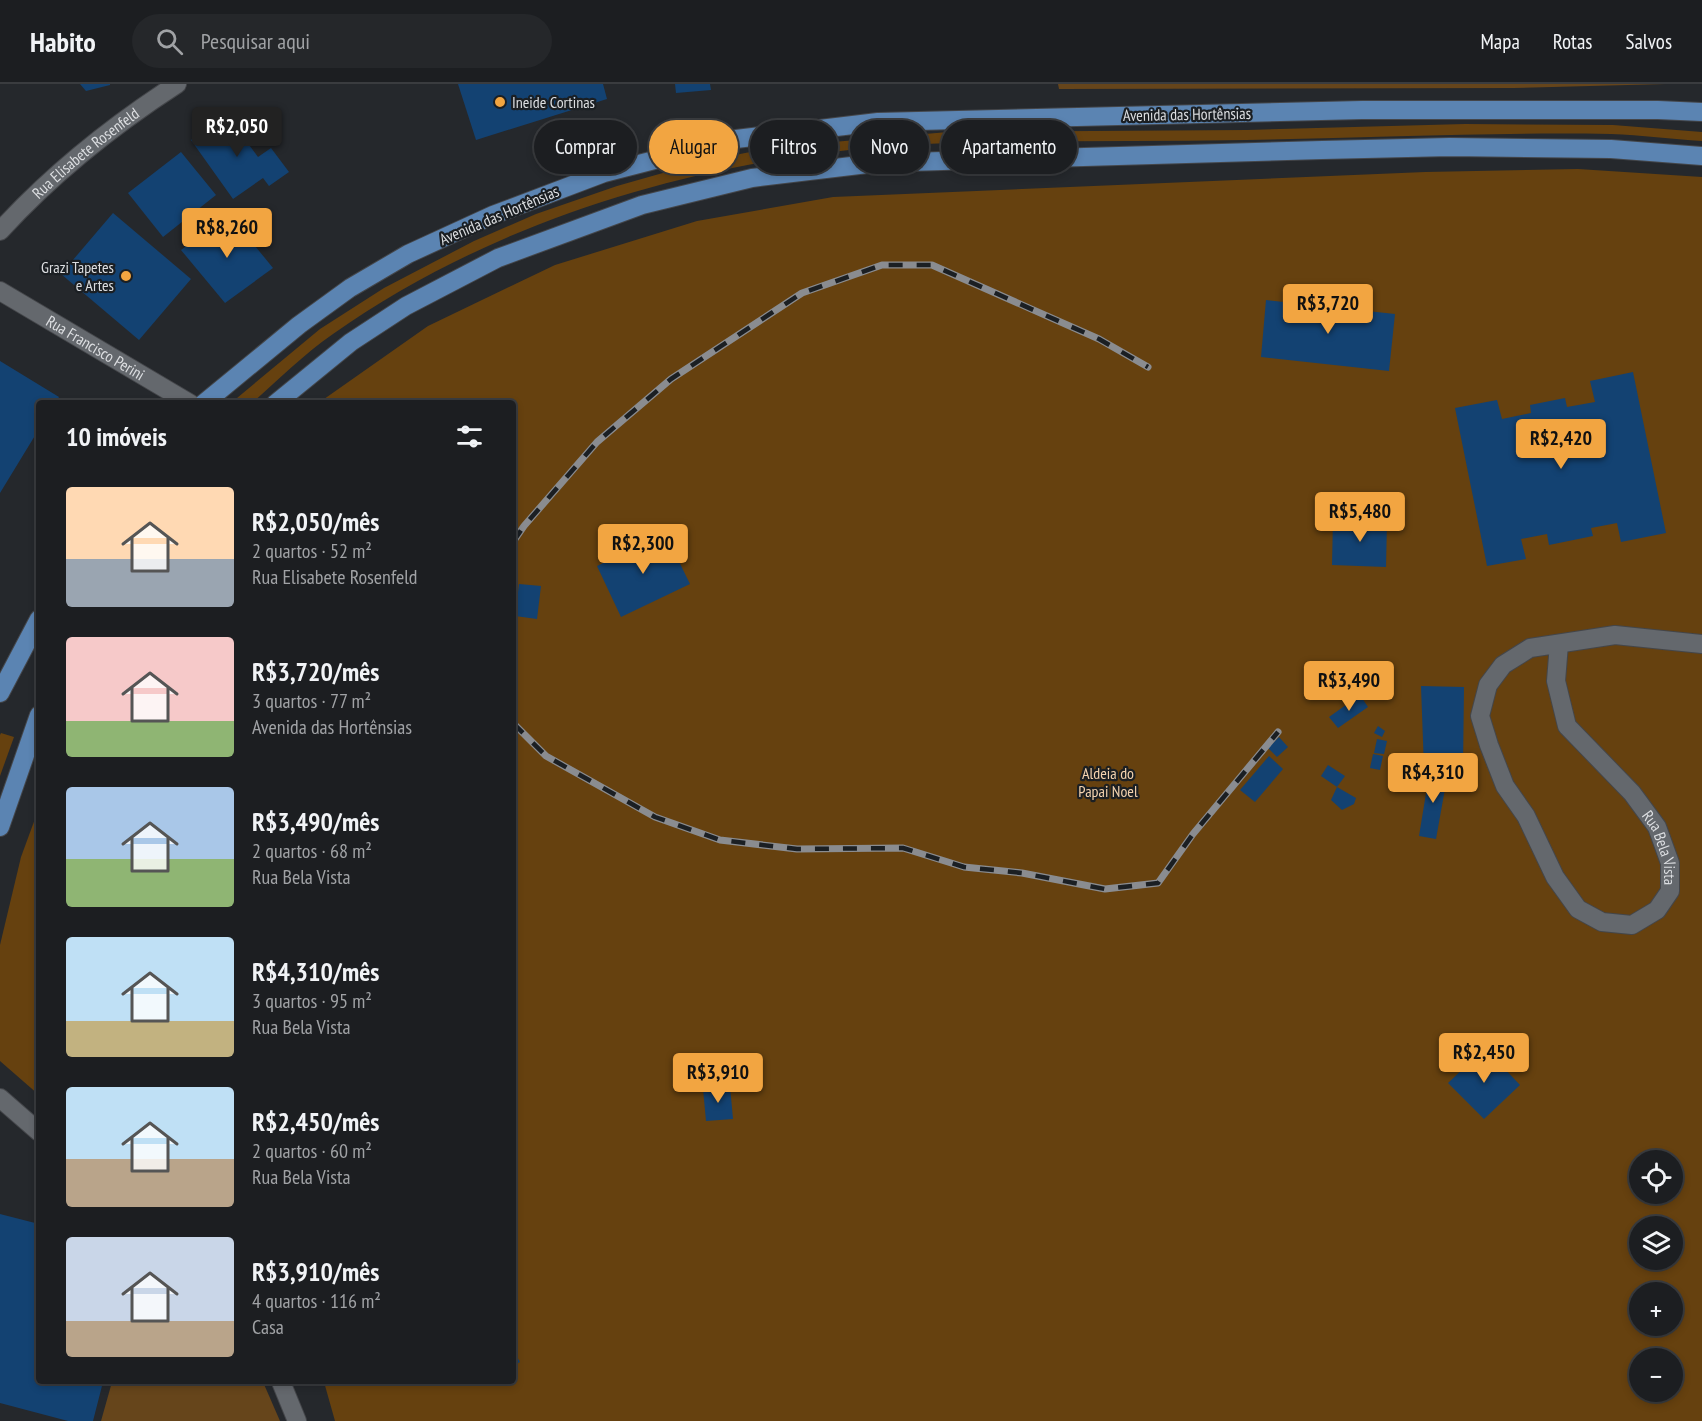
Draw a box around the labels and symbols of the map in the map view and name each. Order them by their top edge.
place label: Ineide Cortinas [512,92,595,112]
marker: Ineide Cortinas [493,95,507,109]
street label: Rua Elisabete Rosenfeld [28,103,143,203]
street label: Avenida das Hortênsias [1123,103,1251,125]
pin: R$2,050 [182,107,292,158]
street label: Avenida das Hortênsias [436,181,562,249]
pin: R$8,260 [172,208,282,259]
place label: Grazi Tapetes e Artes [41,257,114,295]
marker: Grazi Tapetes e Artes [119,269,133,283]
pin: R$3,720 [1273,284,1383,335]
street label: Rua Francisco Perini [43,311,148,384]
pin: R$2,420 [1506,419,1616,470]
pin: R$5,480 [1305,492,1415,543]
pin: R$2,300 [588,524,698,575]
pin: R$3,490 [1294,661,1404,712]
pin: R$4,310 [1378,753,1488,804]
park label: Aldeia do Papai Noel [1078,763,1138,801]
street label: Rua Bela Vista [1638,806,1680,885]
pin: R$2,450 [1429,1033,1539,1084]
pin: R$3,910 [663,1053,773,1104]

